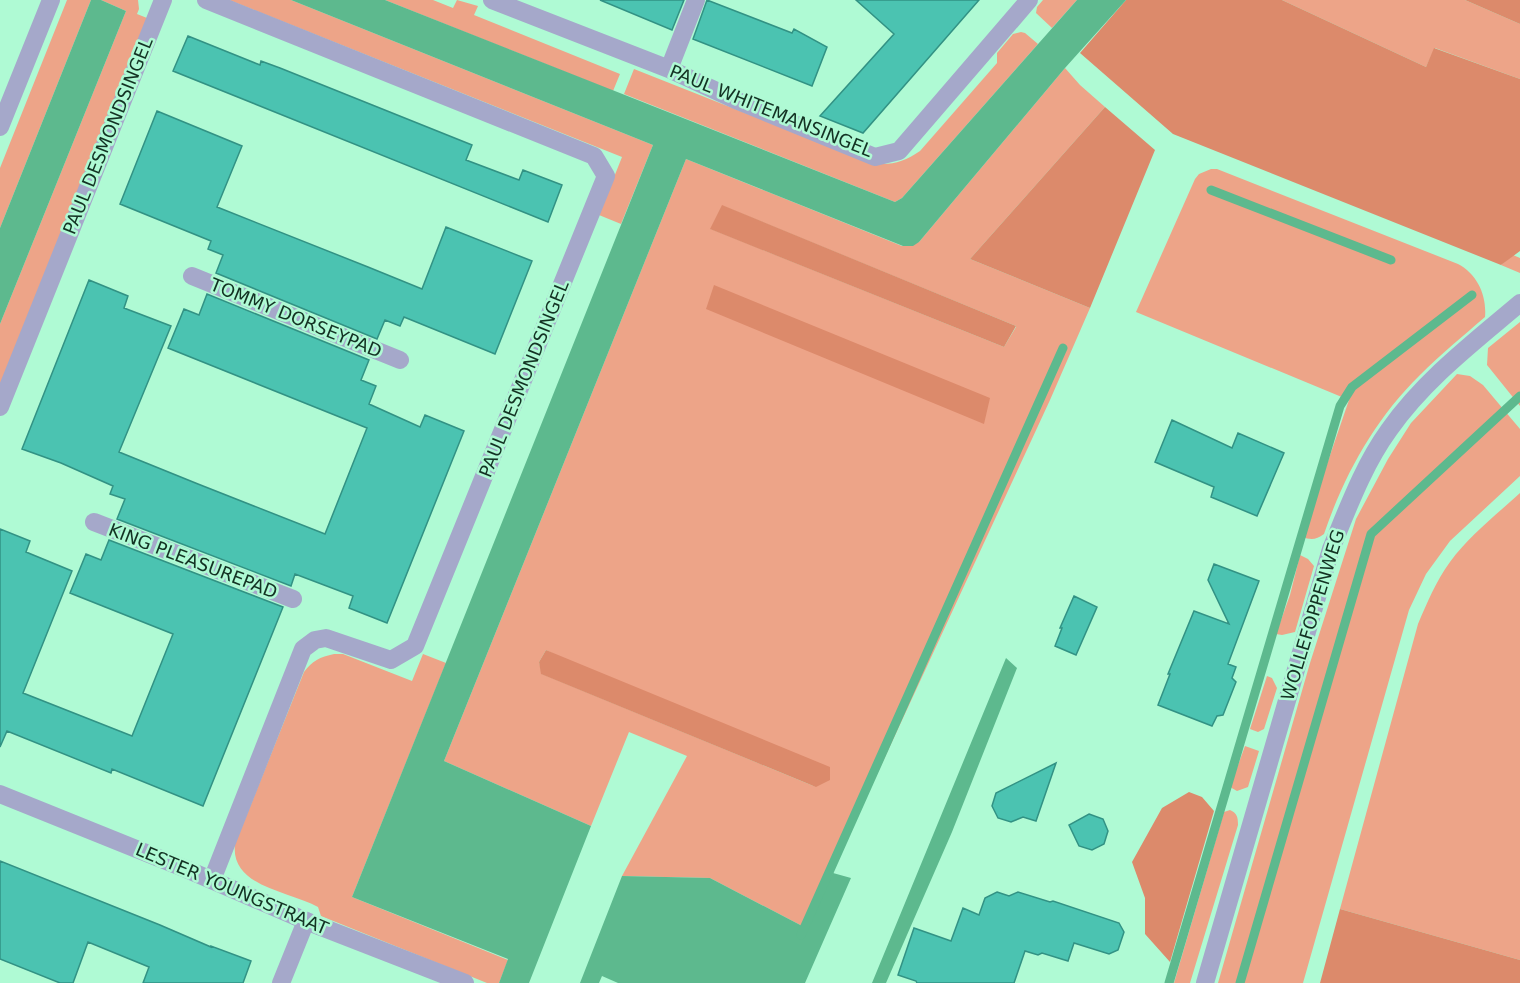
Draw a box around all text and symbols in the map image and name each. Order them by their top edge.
street label: PAUL DESMONDSINGEL [58,34,157,237]
street label: PAUL WHITEMANSINGEL [667,60,876,161]
street label: TOMMY DORSEYPAD [206,273,385,362]
street label: PAUL DESMONDSINGEL [474,277,573,480]
street label: KING PLEASUREPAD [106,519,281,602]
street label: WOLLEFOPPENWEG [1277,527,1349,703]
street label: LESTER YOUNGSTRAAT [133,838,333,939]

